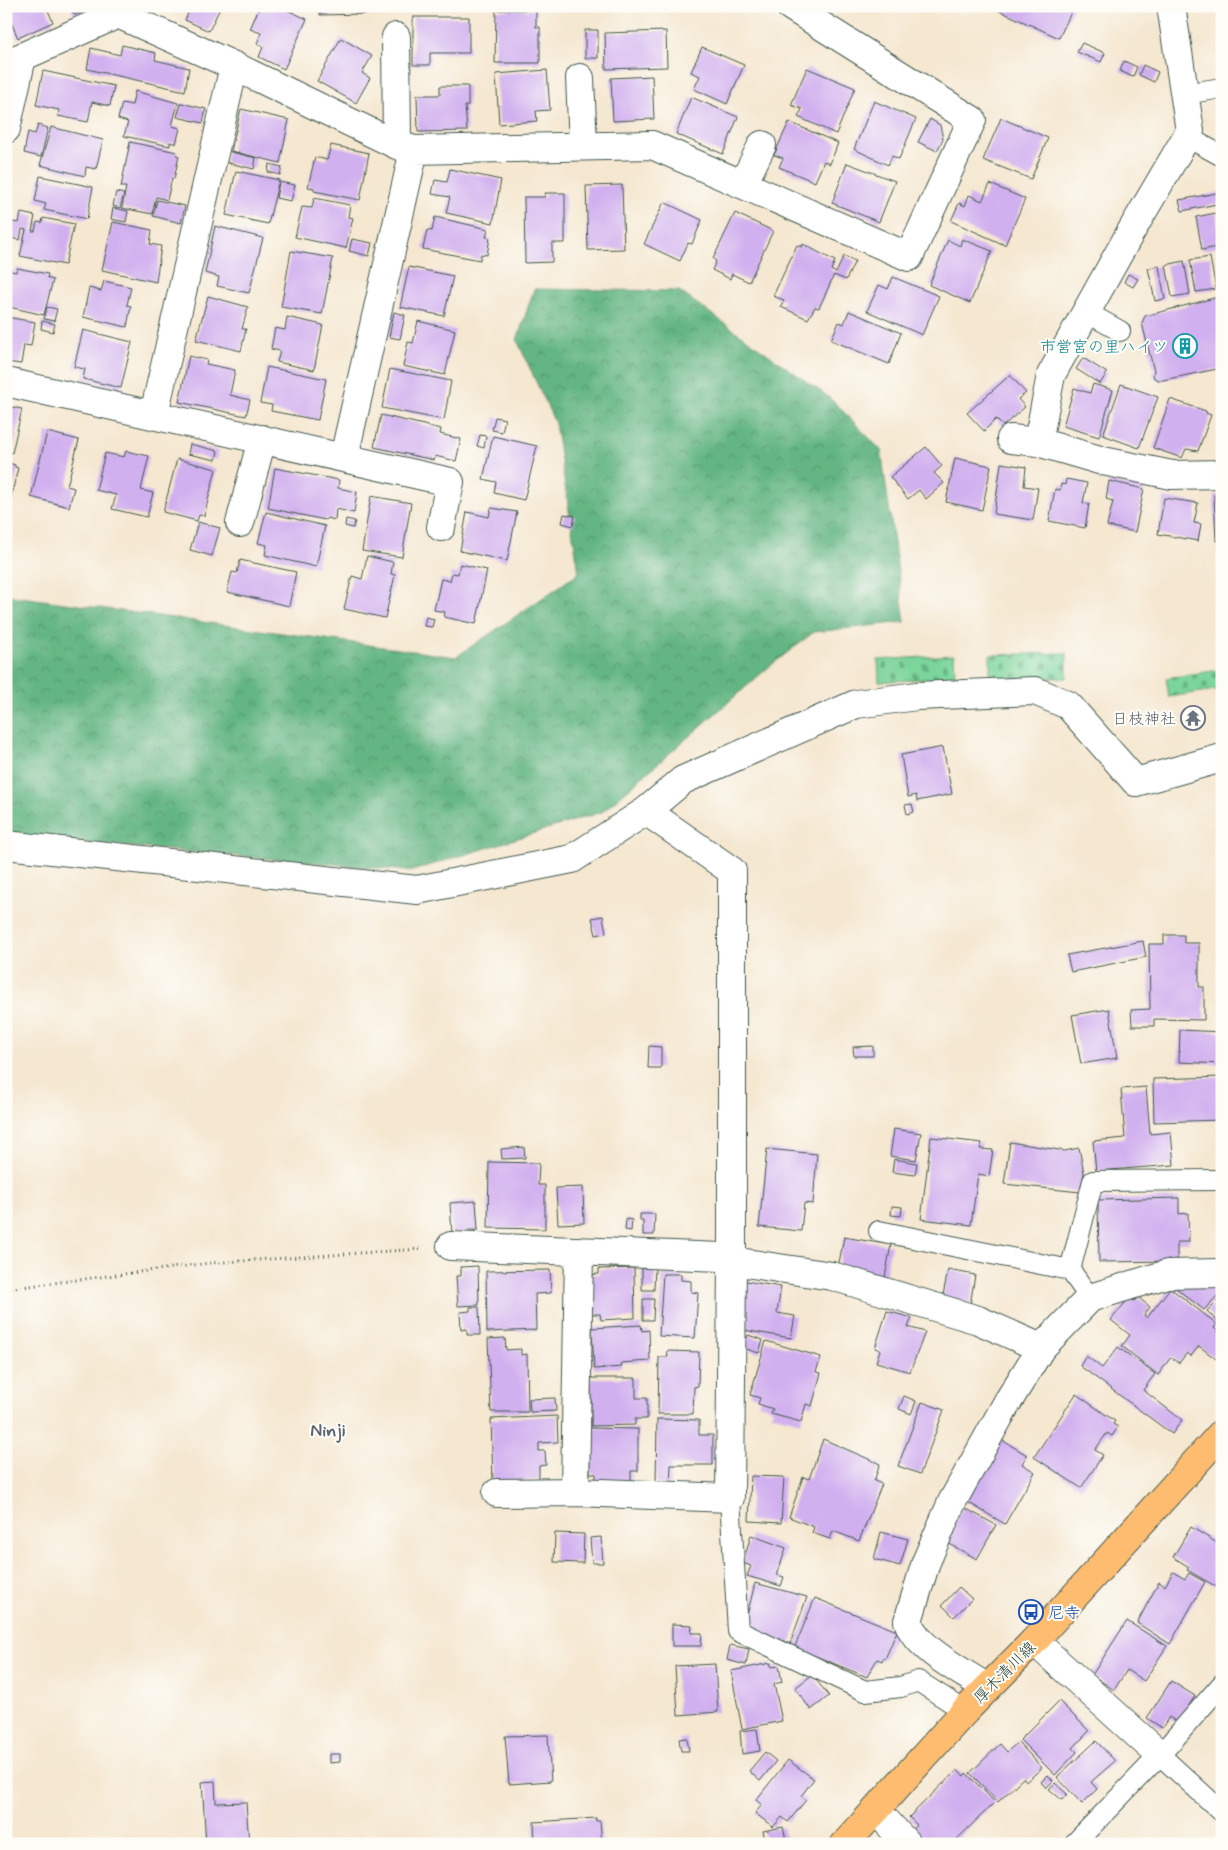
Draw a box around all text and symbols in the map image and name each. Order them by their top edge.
building icon: 市営宮の里ハイツ [1172,333,1198,359]
place label: 市営宮の里ハイツ [1040,337,1168,358]
temple icon: 日枝神社 [1180,705,1206,731]
place label: 日枝神社 [1112,709,1176,730]
district label: Ninji [310,1419,346,1443]
bus stop icon: 尼寺 [1018,1599,1044,1625]
place label: 尼寺 [1048,1603,1080,1624]
street label: 厚木清川線 [969,1637,1041,1709]

